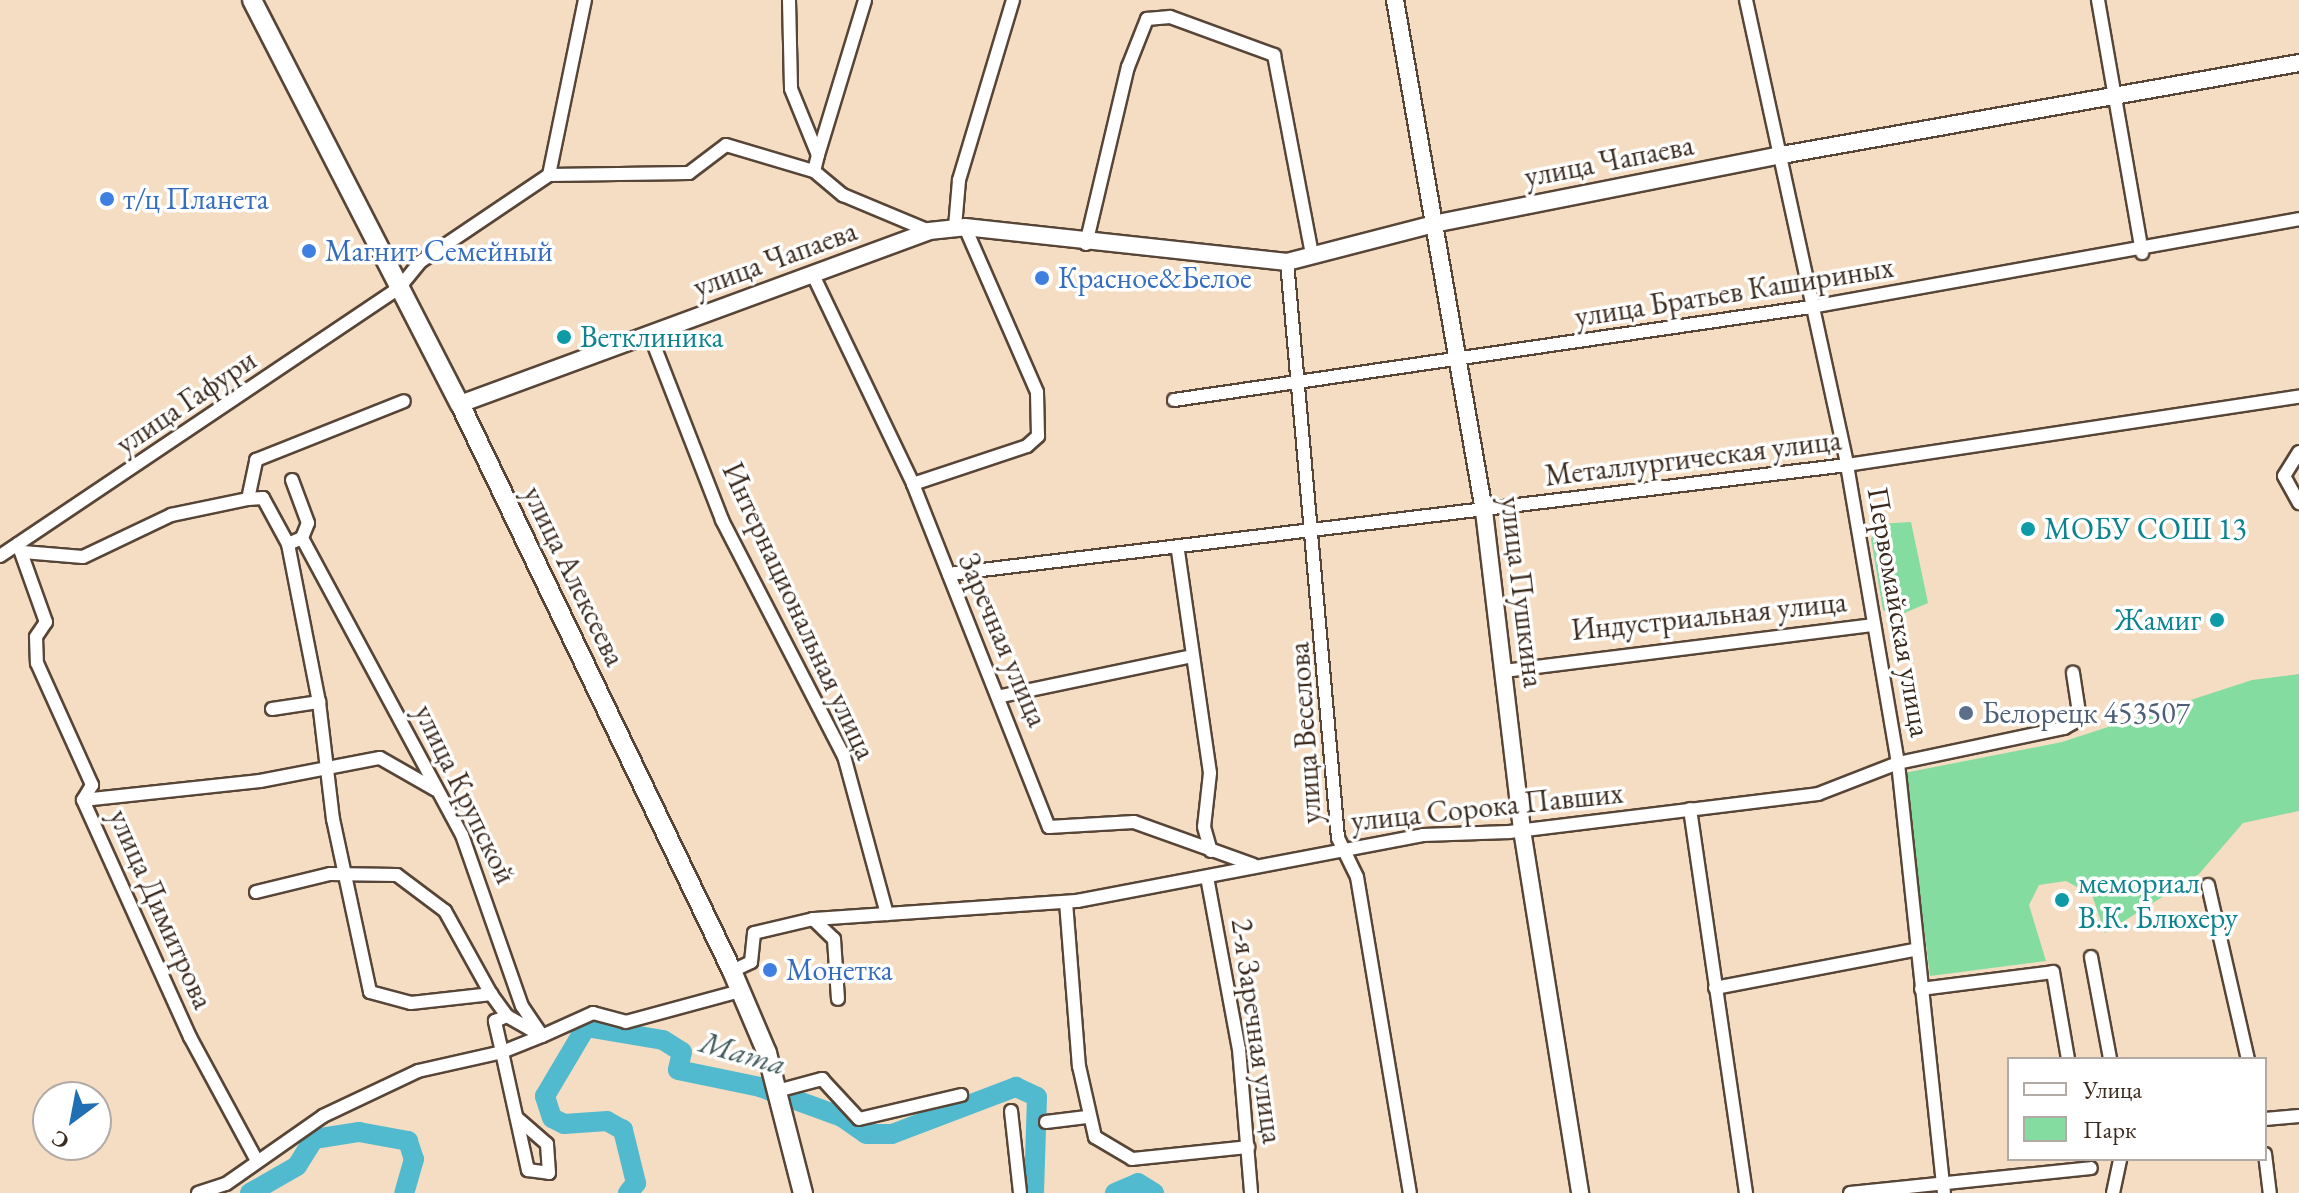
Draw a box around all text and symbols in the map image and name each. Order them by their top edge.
street label: улица Чапаева [1521,127,1697,195]
place label: т/ц Планета [123,181,269,217]
marker: т/ц Планета [98,190,116,208]
street label: улица Чапаева [688,213,862,305]
place label: Магнит Семейный [325,233,553,269]
marker: Магнит Семейный [300,242,318,260]
street label: улица Братьев Кашириных [1572,249,1896,335]
place label: Красное&Белое [1058,260,1252,296]
marker: Красное&Белое [1033,269,1051,287]
place label: Ветклиника [580,319,724,355]
marker: Ветклиника [555,328,573,346]
street label: улица Гафури [109,342,263,462]
street label: Металлургическая улица [1543,422,1843,494]
street label: Интернациональная улица [714,457,884,765]
street label: улица Алексеева [515,480,633,672]
street label: Первомайская улица [1859,484,1939,740]
street label: улица Пушкина [1492,494,1552,690]
place label: МОБУ СОШ 13 [2044,511,2247,547]
marker: МОБУ СОШ 13 [2019,520,2037,538]
street label: Заречная улица [950,548,1056,732]
street label: Индустриальная улица [1569,584,1849,648]
place label: Жамиг [2114,602,2201,638]
marker: Жамиг [2208,611,2226,629]
street label: улица Веселова [1281,641,1329,825]
place label: Белорецк 453507 [1982,695,2190,731]
street label: улица Крупской [406,698,524,890]
marker: Белорецк 453507 [1957,704,1975,722]
street label: улица Сорока Павших [1349,775,1625,839]
street label: улица Димитрова [101,803,221,1015]
place label: мемориал В.К. Блюхеру [2078,865,2238,936]
marker: мемориал В.К. Блюхеру [2053,891,2071,909]
street label: 2-я Заречная улица [1223,916,1291,1146]
place label: Монетка [786,952,893,988]
marker: Монетка [761,961,779,979]
water label: Мата [696,1022,790,1084]
legend [2007,1057,2267,1161]
text: Улица [2083,1074,2142,1105]
north arrow [32,1081,112,1161]
text: Парк [2083,1114,2136,1145]
text: С [46,1124,74,1157]

